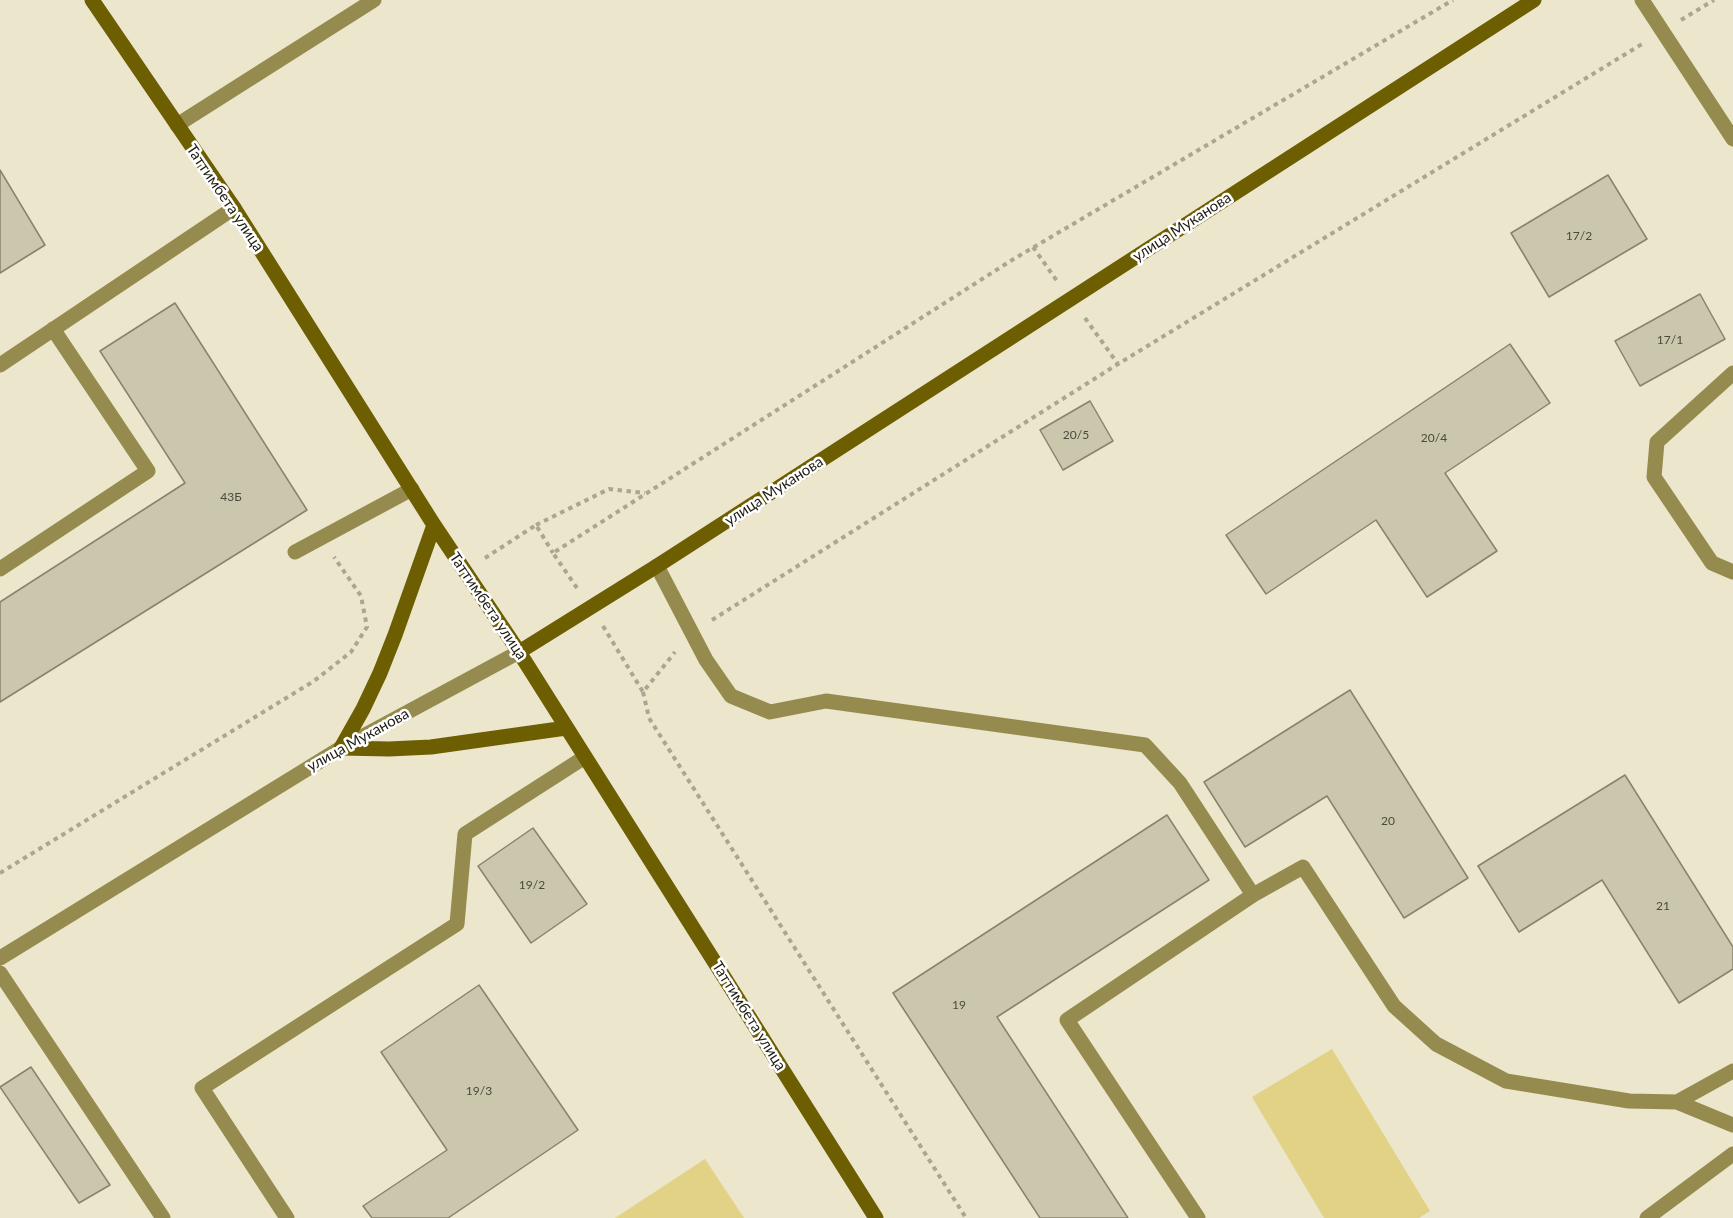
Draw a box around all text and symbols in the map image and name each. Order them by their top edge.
street label: Таттимбета улица [183,141,267,255]
street label: улица Муканова [1130,189,1234,265]
house number: 17/2 [1566,229,1592,243]
house number: 17/1 [1657,333,1683,347]
house number: 20/5 [1063,428,1089,442]
house number: 20/4 [1421,431,1447,445]
street label: улица Муканова [722,453,826,529]
house number: 43Б [220,490,242,504]
street label: Таттимбета улица [446,549,530,663]
street label: улица Муканова [304,705,412,775]
house number: 20 [1381,814,1395,828]
house number: 19/2 [519,878,545,892]
house number: 21 [1656,899,1670,913]
street label: Таттимбета улица [708,958,790,1074]
house number: 19 [952,998,966,1012]
house number: 19/3 [466,1084,492,1098]

